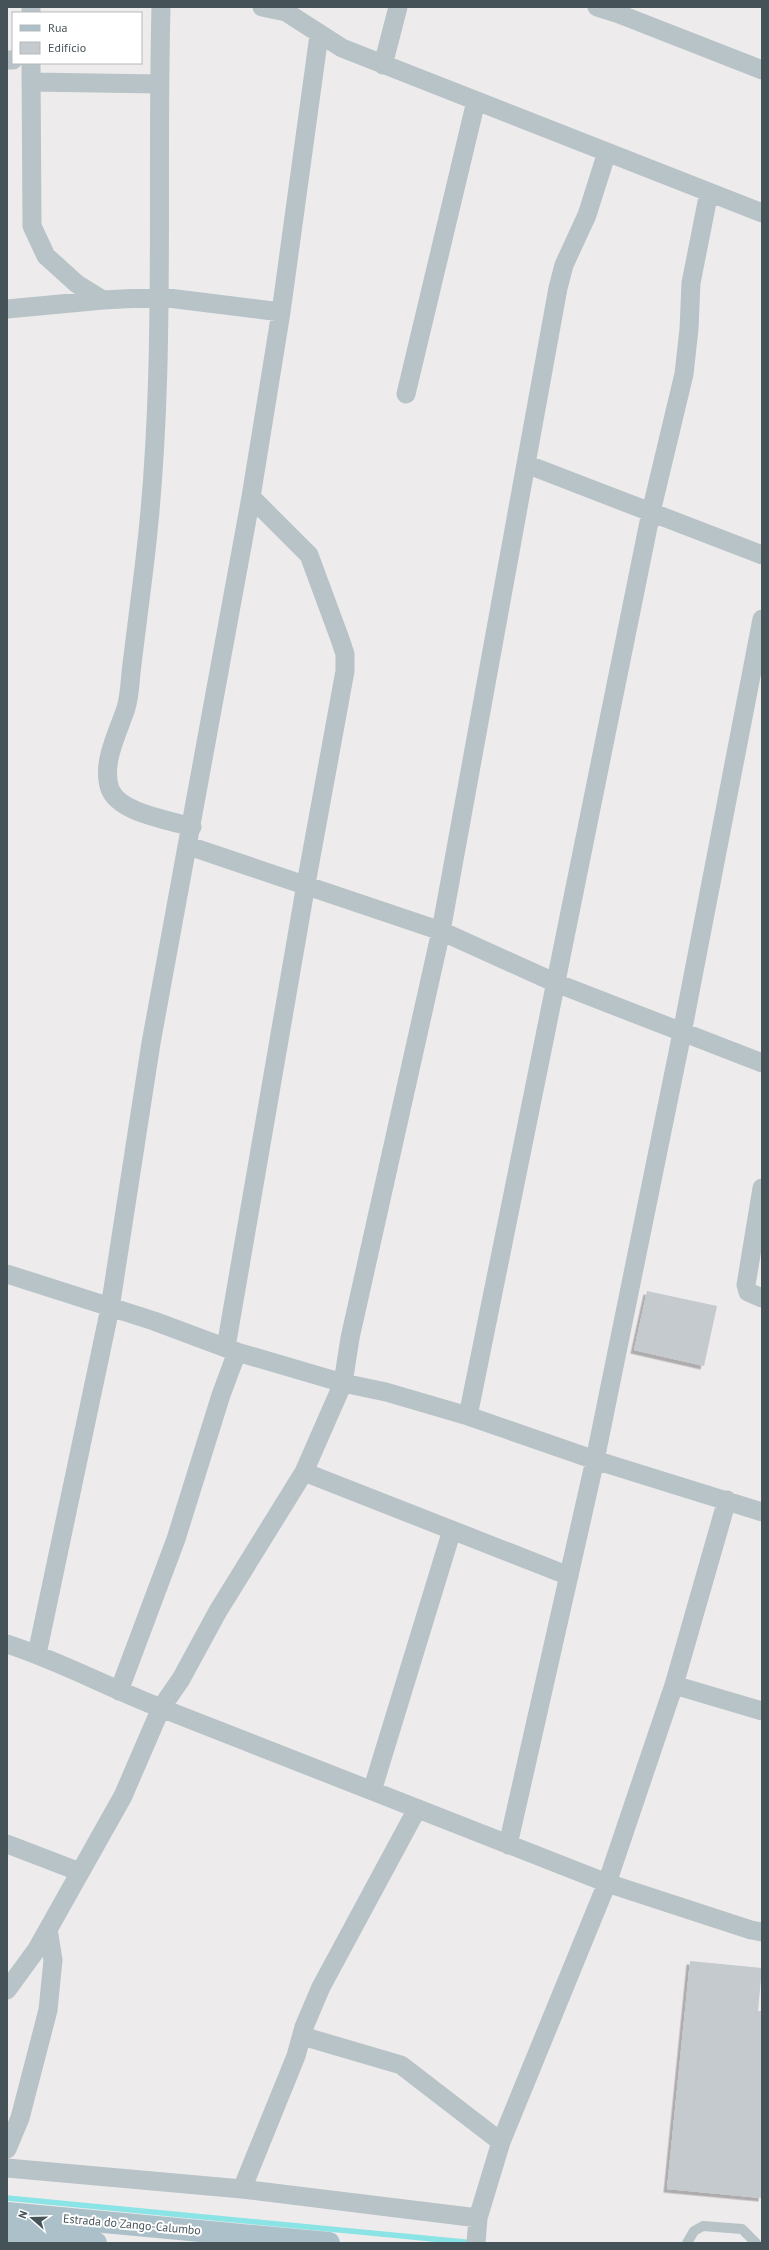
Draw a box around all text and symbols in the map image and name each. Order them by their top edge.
legend [12,12,142,64]
text: Rua [48,20,67,35]
text: Edifício [48,40,86,55]
north arrow [12,2198,52,2238]
text: N [15,2209,30,2220]
street label: Estrada do Zango-Calumbo [62,2211,202,2237]

